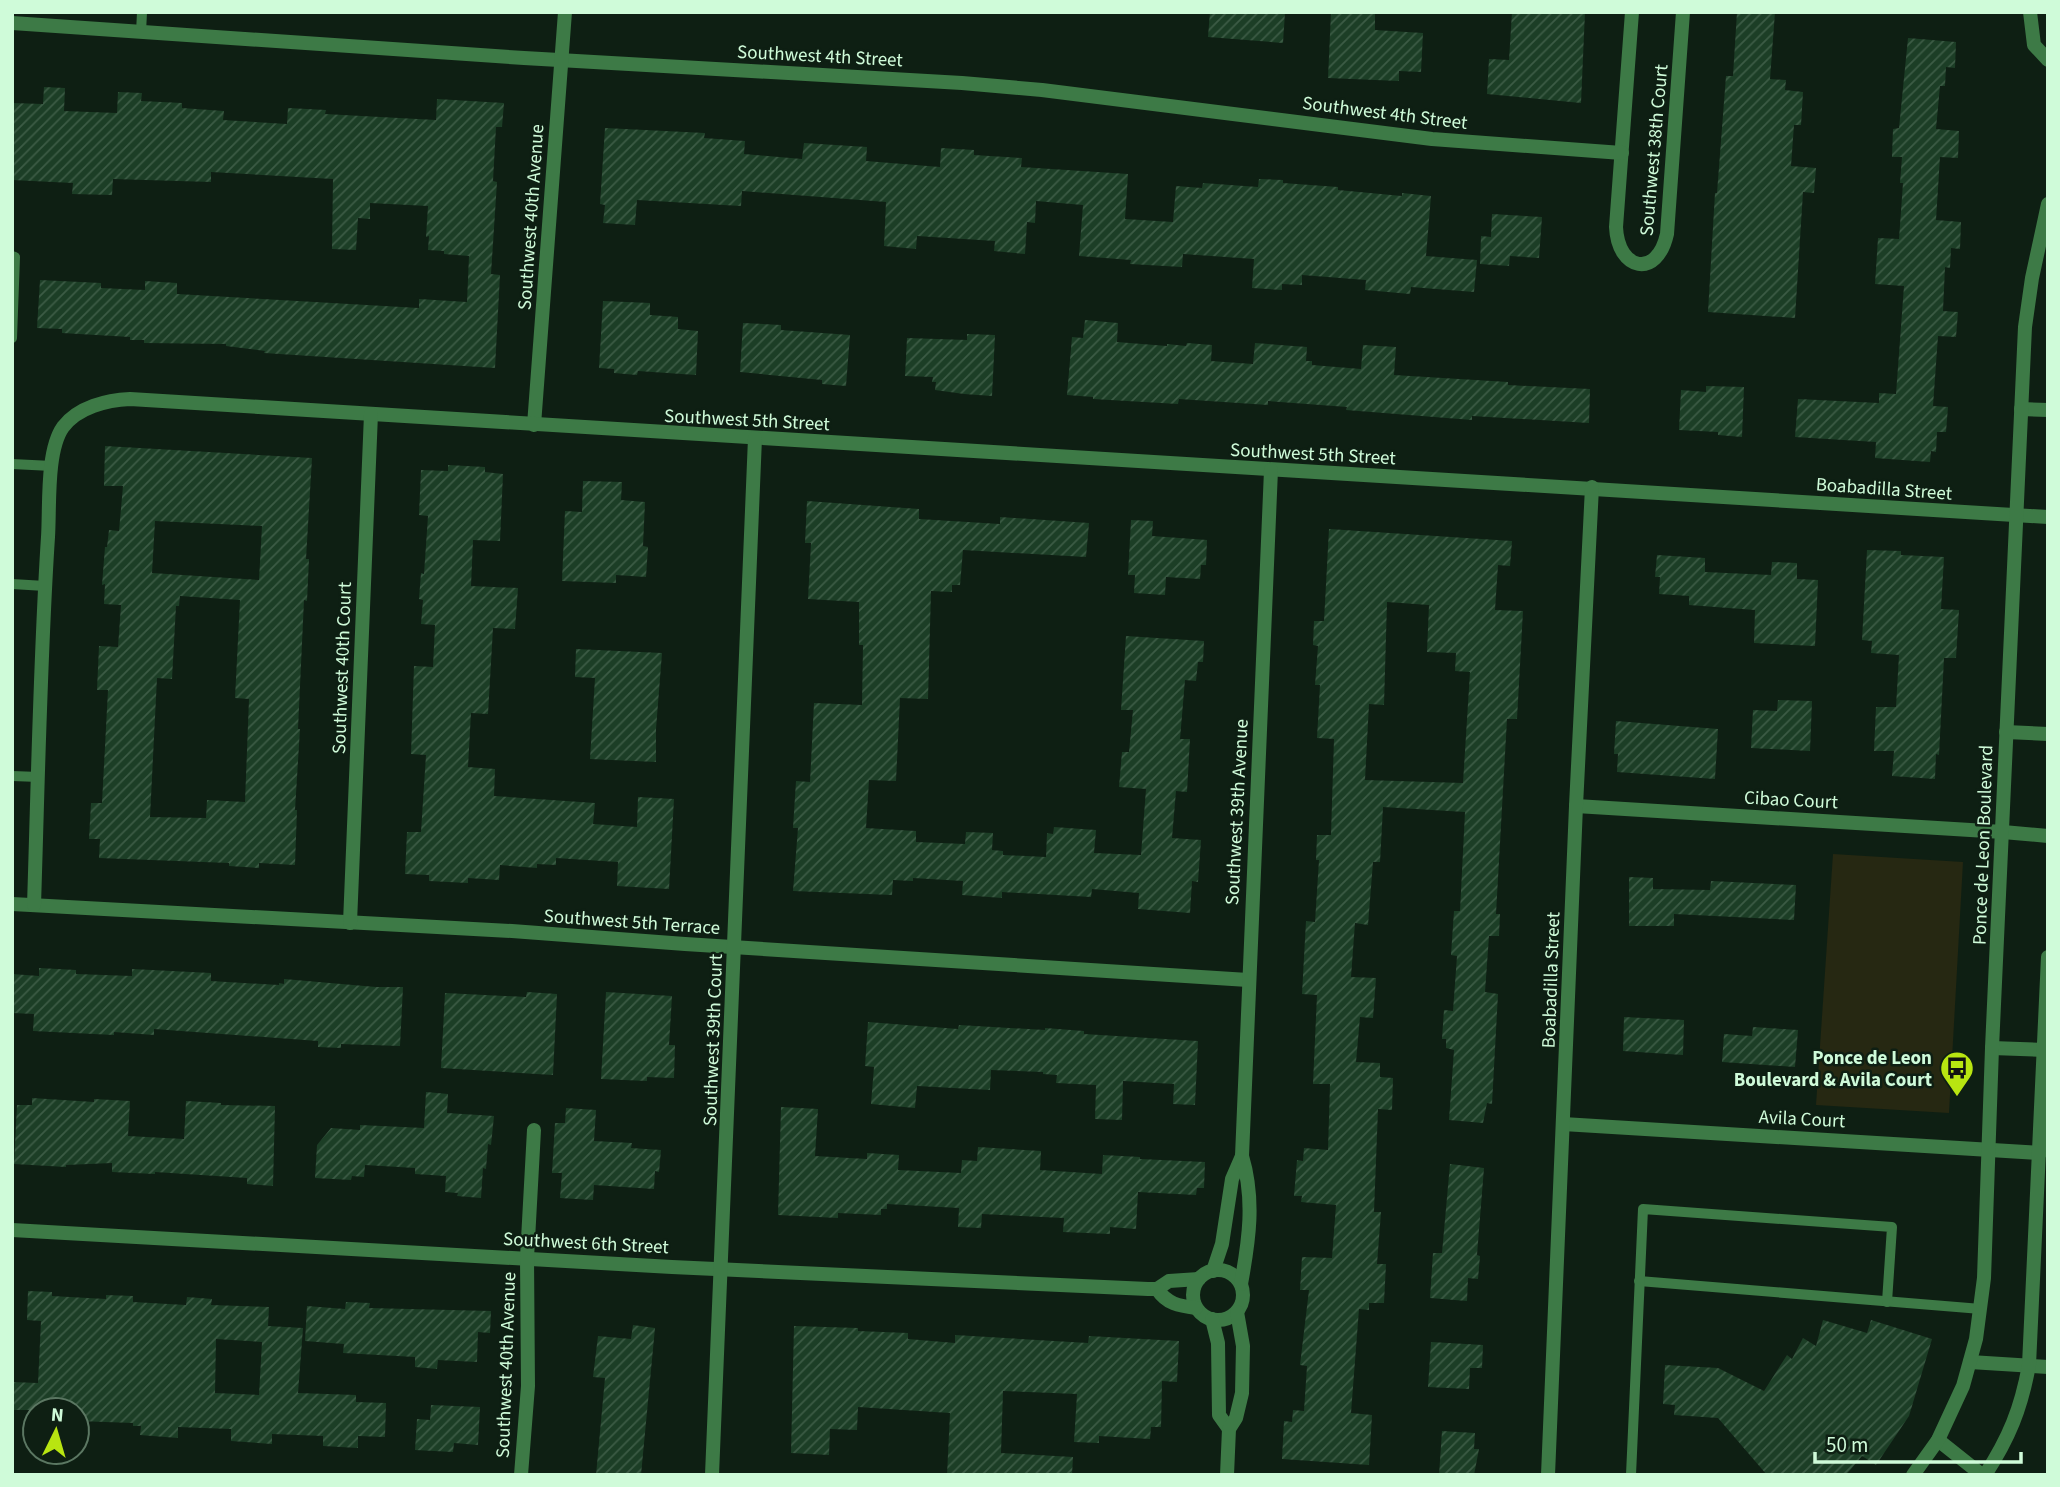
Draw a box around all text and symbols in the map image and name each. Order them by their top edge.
street label: Southwest 4th Street [736,39,904,74]
street label: Southwest 38th Court [1634,63,1676,237]
street label: Southwest 4th Street [1301,90,1469,137]
street label: Southwest 40th Avenue [512,123,551,311]
street label: Southwest 5th Street [663,403,831,438]
street label: Southwest 5th Street [1229,437,1397,472]
street label: Boabadilla Street [1815,471,1953,508]
street label: Southwest 40th Court [326,581,359,755]
street label: Southwest 39th Avenue [1219,718,1256,906]
street label: Ponce de Leon Boulevard [1967,744,2000,946]
street label: Cibao Court [1743,785,1839,816]
street label: Southwest 5th Terrace [543,903,721,942]
street label: Boabadilla Street [1536,911,1567,1049]
street label: Southwest 39th Court [697,953,730,1127]
place label: Ponce de Leon Boulevard & Avila Court [1734,1045,1932,1094]
bus stop icon: Ponce de Leon Boulevard & Avila Court [1938,1049,1976,1098]
street label: Avila Court [1758,1104,1846,1135]
street label: Southwest 6th Street [502,1226,670,1261]
street label: Southwest 40th Avenue [490,1271,523,1459]
north arrow [21,1396,91,1466]
text: N [50,1402,65,1430]
scale bar [1815,1420,2022,1464]
text: 50 m [1826,1430,1868,1460]

